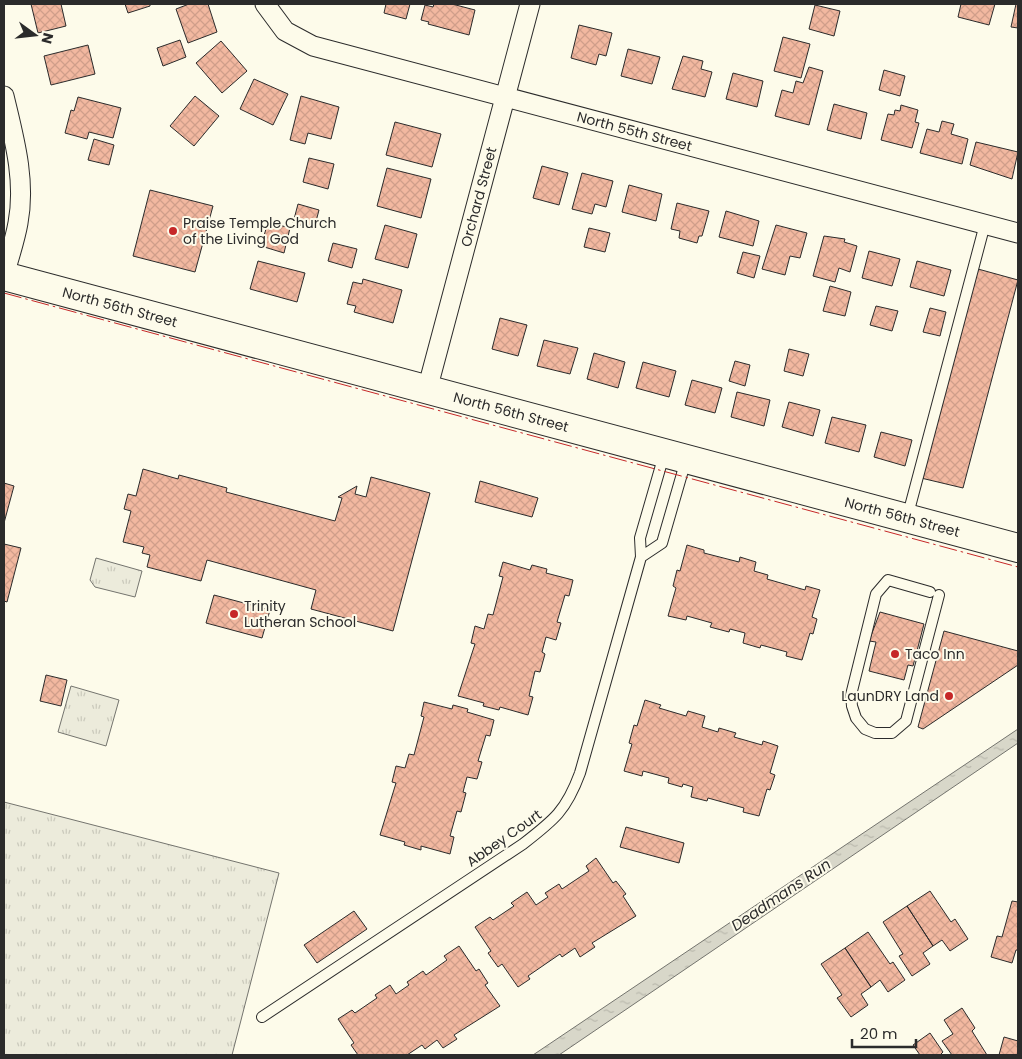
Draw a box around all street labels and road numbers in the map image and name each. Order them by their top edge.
street label: North 55th Street [575,106,694,156]
street label: Orchard Street [456,145,501,249]
street label: North 56th Street [60,282,180,332]
street label: North 56th Street [451,387,571,437]
street label: North 56th Street [842,492,962,542]
street label: Abbey Court [462,805,546,871]

